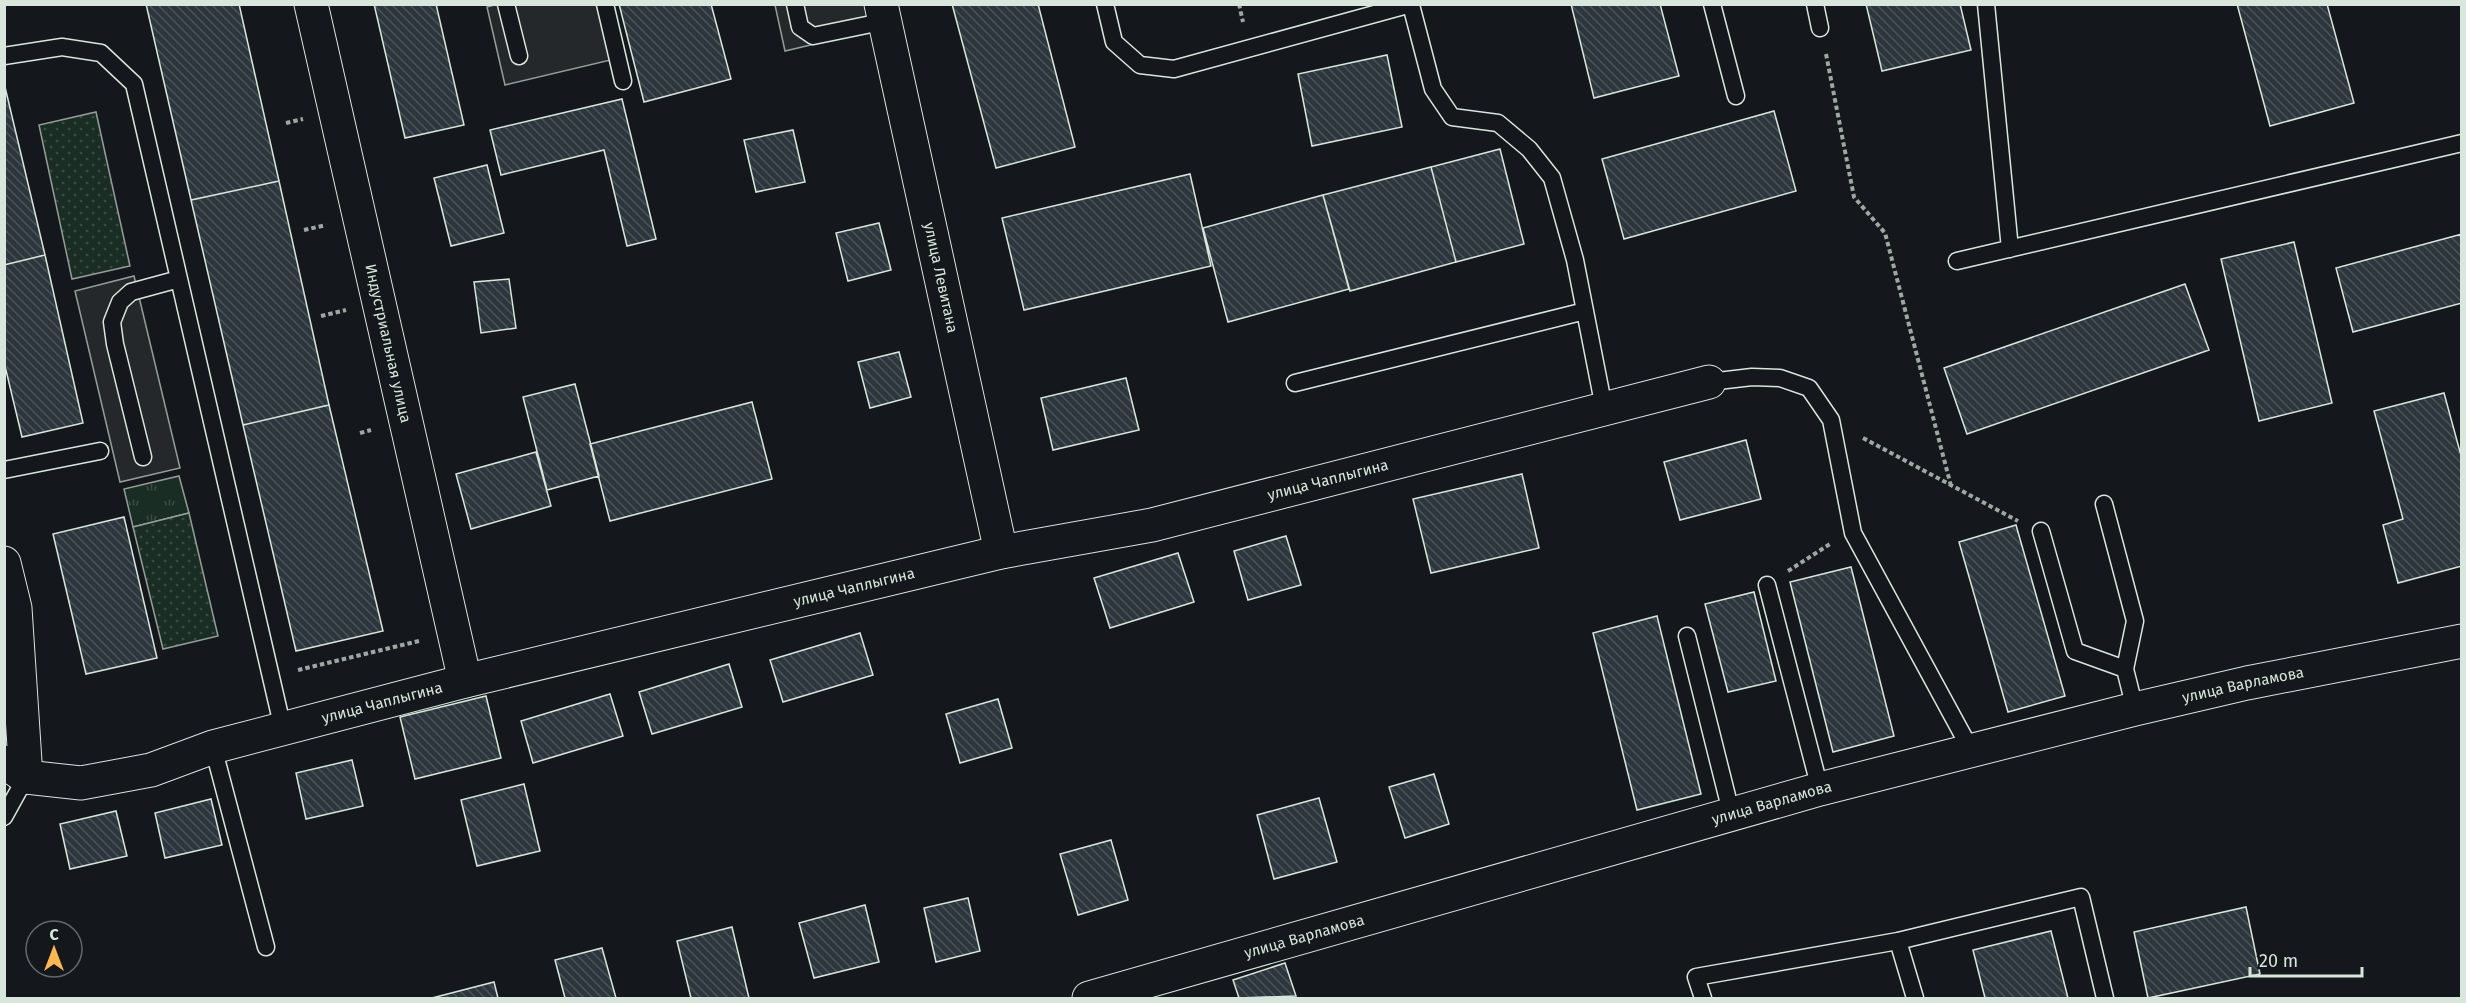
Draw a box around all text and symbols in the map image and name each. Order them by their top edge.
street label: улица Левитана [920,221,962,335]
street label: Индустриальная улица [361,262,415,425]
street label: улица Чаплыгина [1265,456,1390,504]
street label: улица Чаплыгина [792,564,917,611]
street label: улица Варламова [2180,663,2305,707]
street label: улица Чаплыгина [320,678,444,727]
street label: улица Варламова [1710,777,1834,829]
street label: улица Варламова [1242,911,1366,962]
north arrow [24,919,84,979]
text: С [49,925,59,944]
scale bar [2250,940,2362,978]
text: 20 m [2259,950,2298,972]

